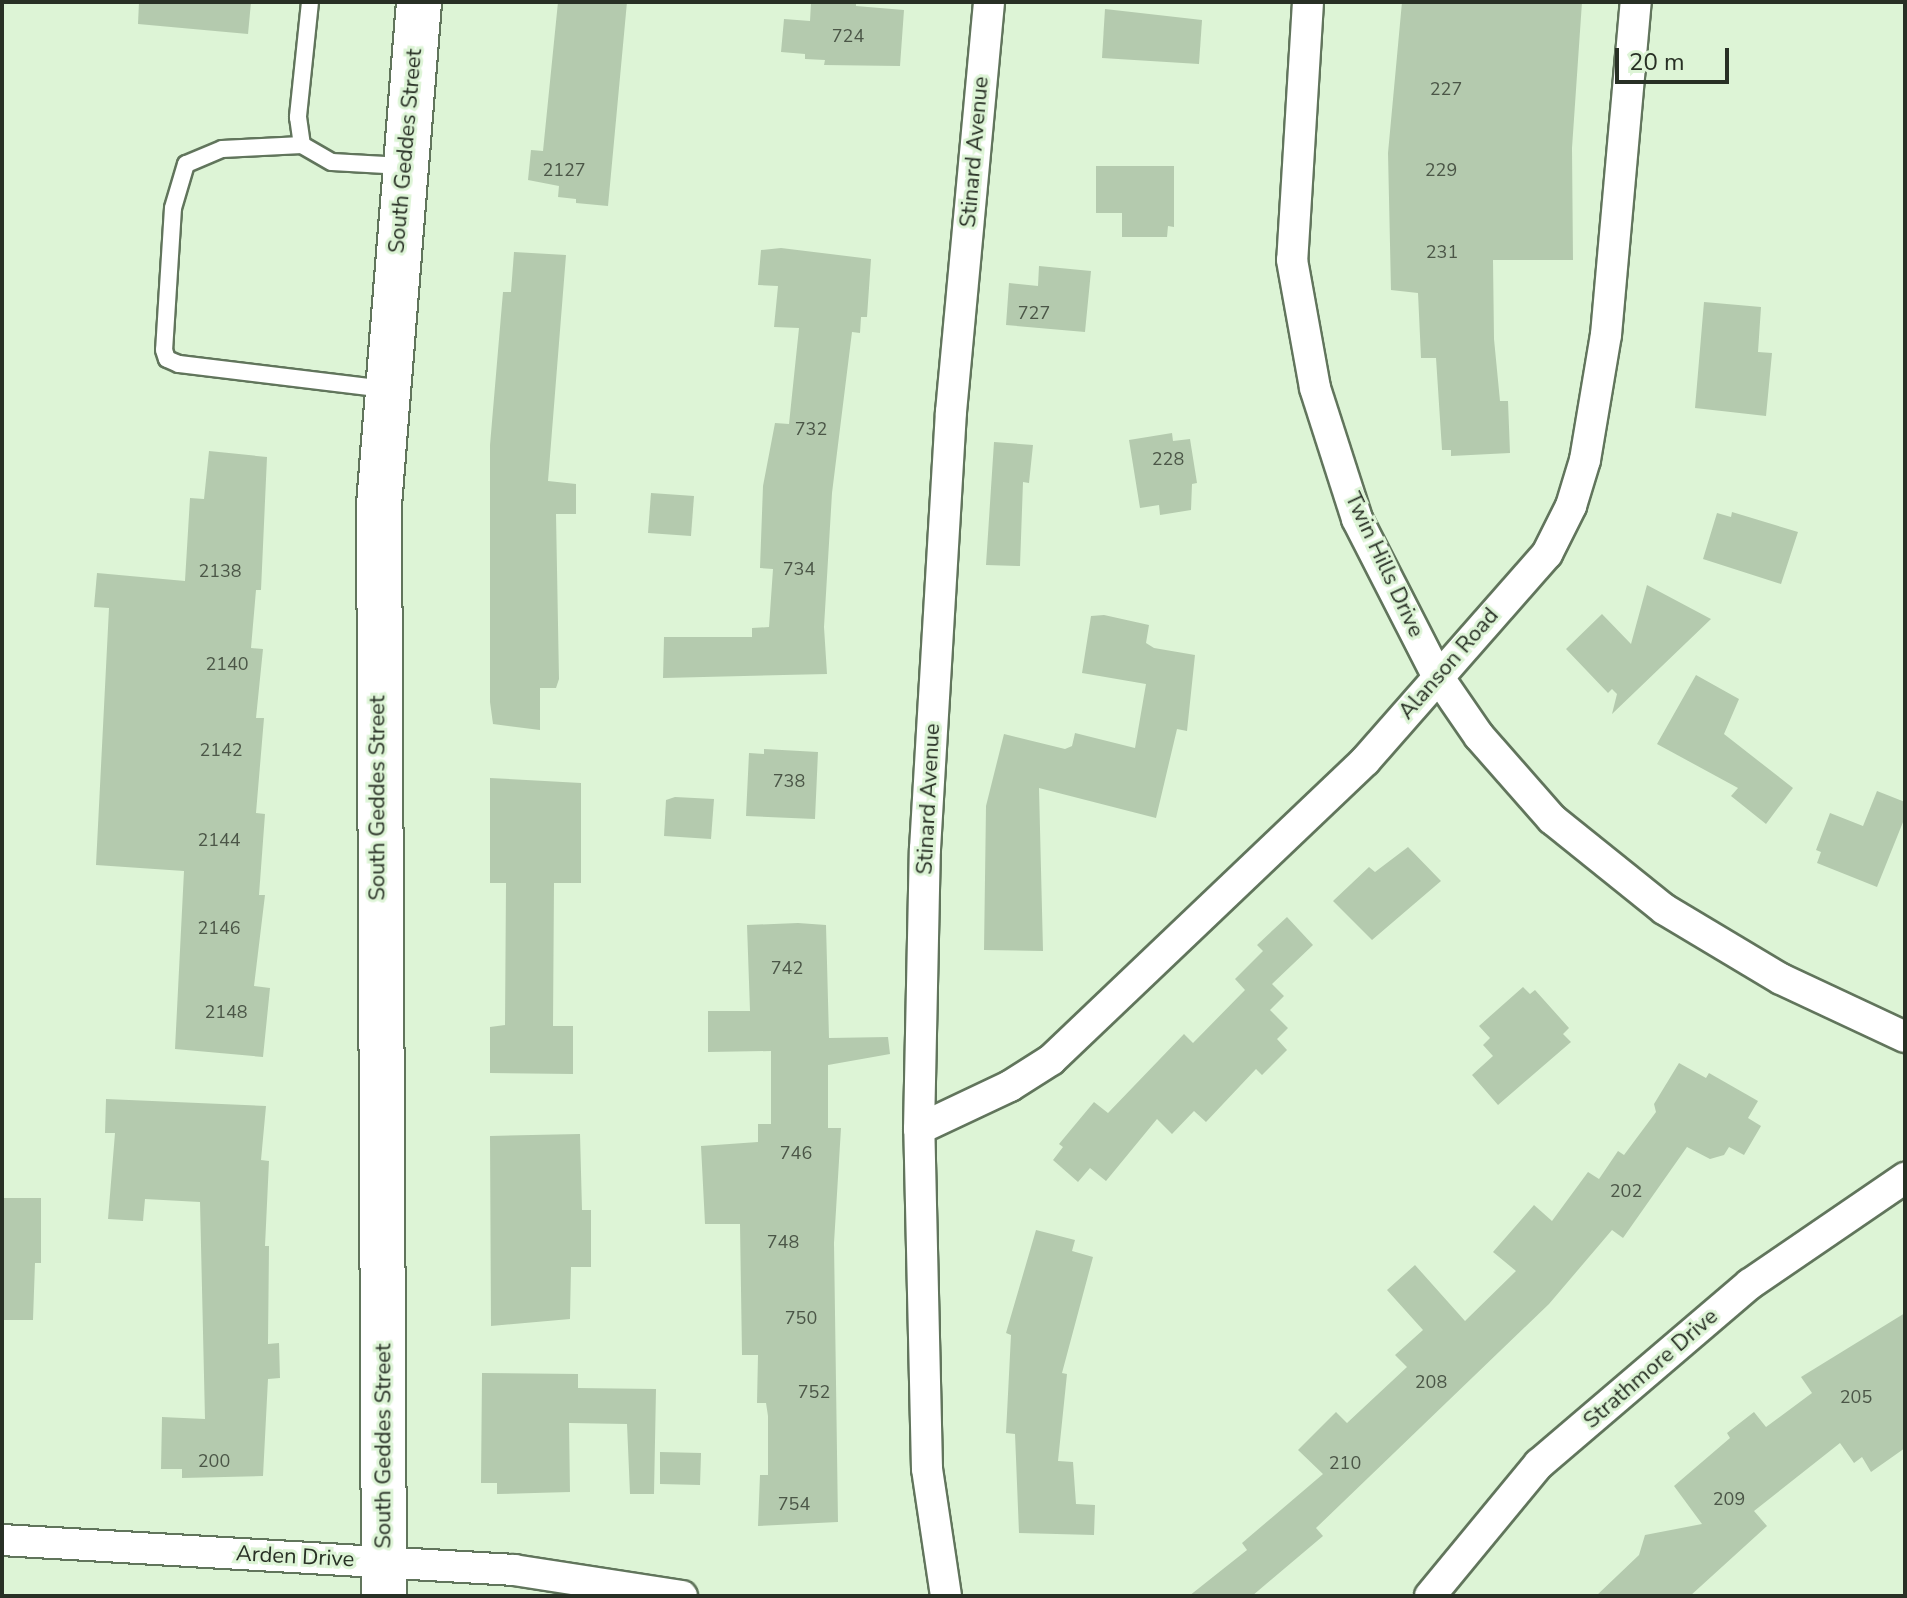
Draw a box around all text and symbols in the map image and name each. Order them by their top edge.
house number: 724 [832,25,864,47]
scale bar [1619,32,1733,82]
text: 20 m [1629,46,1685,78]
street label: South Geddes Street [384,48,428,254]
street label: Stinard Avenue [955,75,995,229]
house number: 227 [1430,78,1462,100]
house number: 2127 [542,159,586,181]
house number: 229 [1425,159,1457,181]
house number: 231 [1426,241,1458,263]
house number: 727 [1018,302,1050,324]
house number: 732 [795,418,827,440]
house number: 228 [1152,448,1184,470]
street label: Twin Hills Drive [1339,488,1429,642]
house number: 734 [783,558,815,580]
house number: 2138 [198,560,242,582]
street label: Alanson Road [1393,603,1505,725]
house number: 2140 [205,653,249,675]
street label: South Geddes Street [365,695,391,901]
street label: Stinard Avenue [912,723,946,875]
house number: 2142 [199,739,243,761]
house number: 738 [773,770,805,792]
house number: 2144 [197,829,241,851]
house number: 2146 [197,917,241,939]
house number: 742 [771,957,803,979]
house number: 2148 [204,1001,248,1023]
house number: 746 [780,1142,812,1164]
house number: 202 [1610,1180,1642,1202]
house number: 748 [767,1231,799,1253]
street label: Strathmore Drive [1579,1304,1723,1434]
house number: 750 [785,1307,817,1329]
street label: South Geddes Street [371,1343,397,1549]
house number: 208 [1415,1371,1447,1393]
house number: 752 [798,1381,830,1403]
house number: 205 [1840,1386,1872,1408]
house number: 200 [198,1450,230,1472]
house number: 210 [1329,1452,1361,1474]
house number: 209 [1713,1488,1745,1510]
house number: 754 [778,1493,810,1515]
street label: Arden Drive [235,1541,355,1573]

